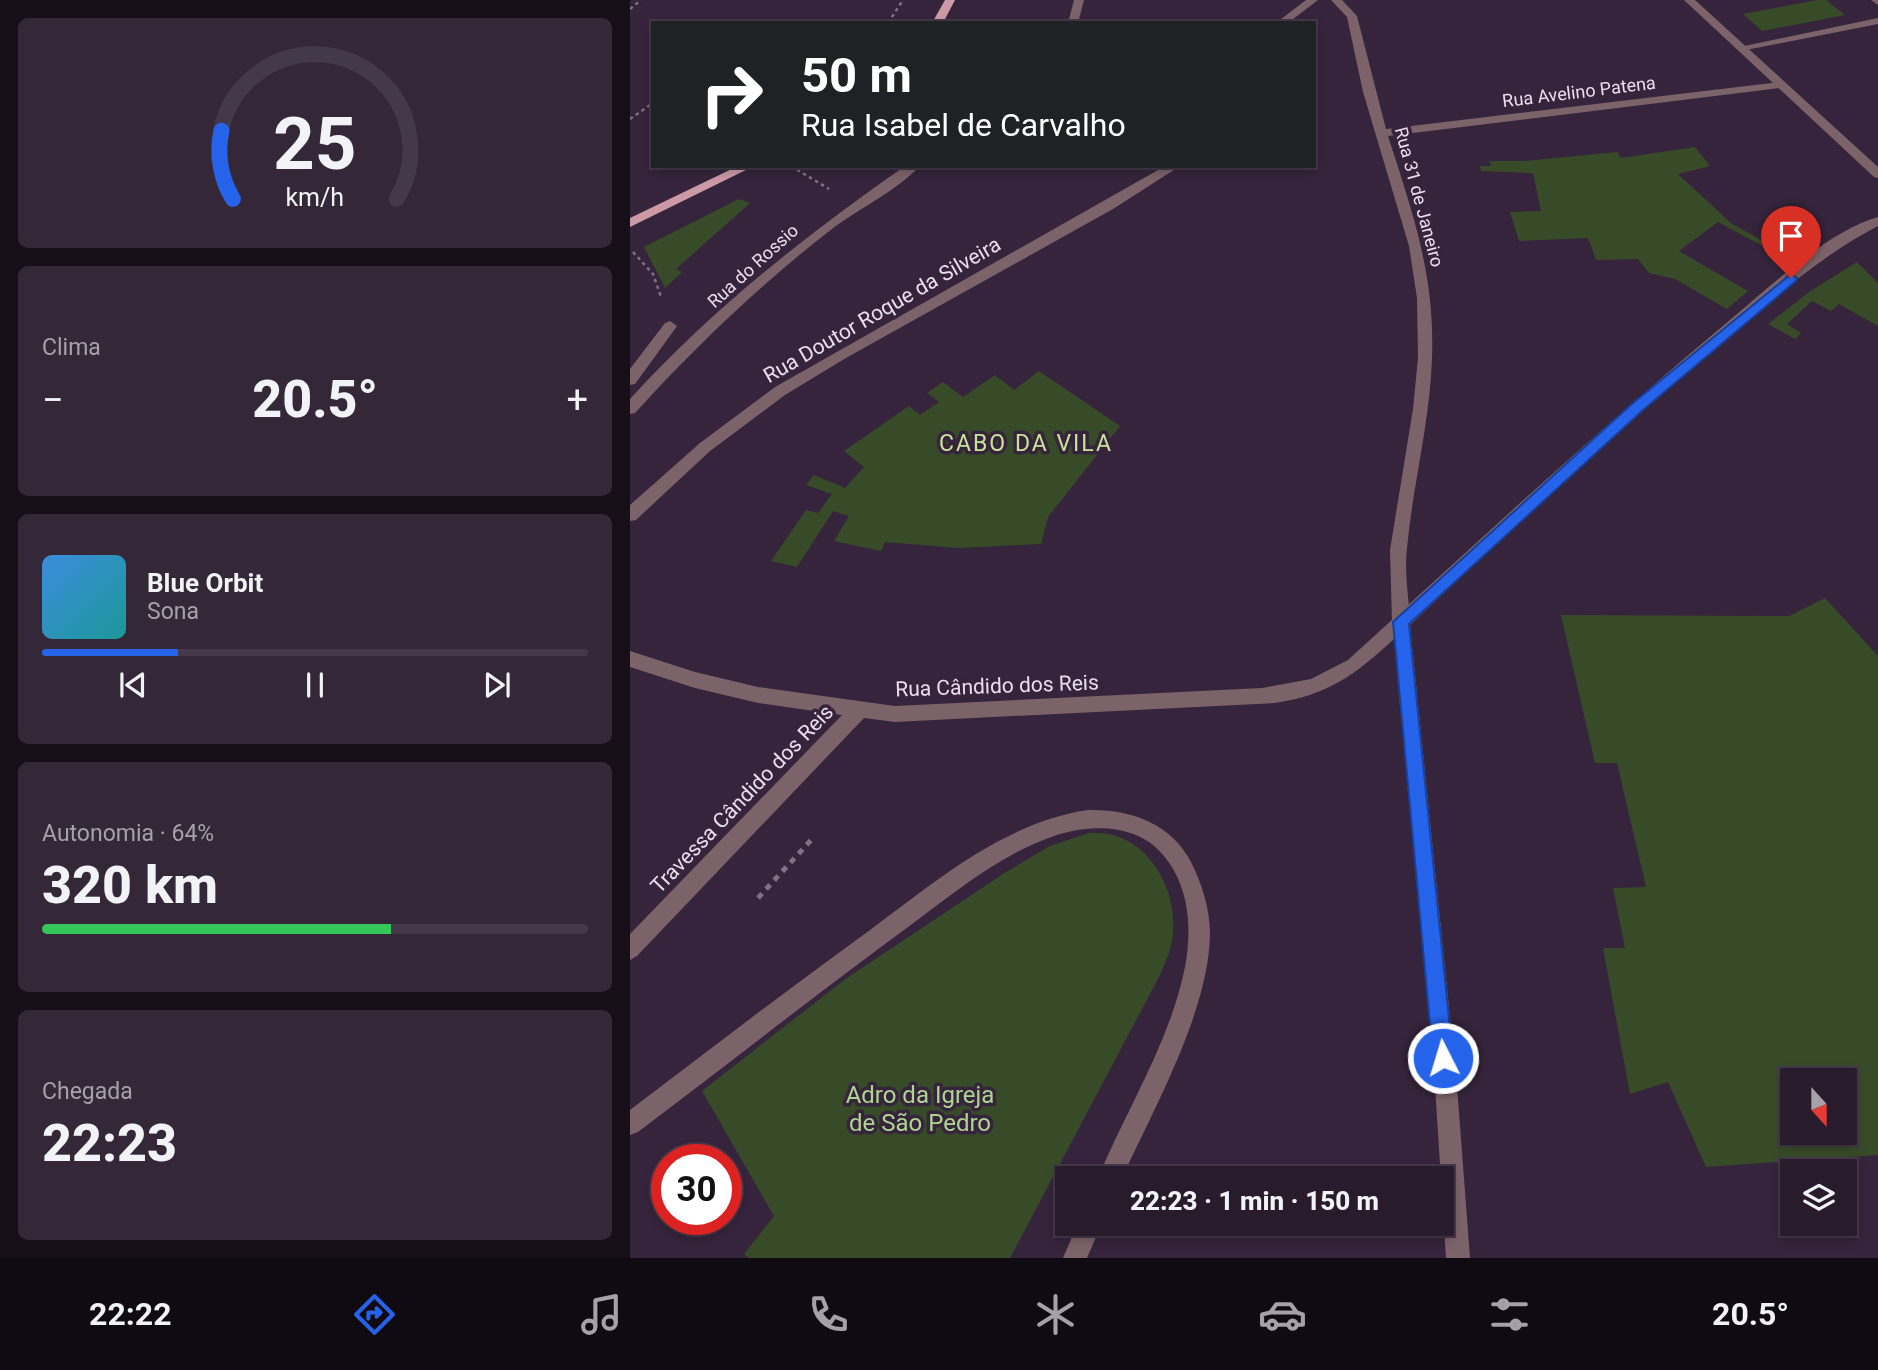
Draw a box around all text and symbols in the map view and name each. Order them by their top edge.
text: 50 m [801,47,912,104]
icon: right [686,49,777,140]
street label: Rua Avelino Patena [1501,72,1657,111]
text: 25 [273,101,357,187]
text: Rua Isabel de Carvalho [801,106,1126,144]
street label: Rua 31 de Janeiro [1391,125,1448,269]
text: km/h [286,183,344,212]
pin [1761,206,1821,278]
icon: arrive [1772,217,1810,255]
street label: Rua do Rossio [703,219,802,312]
street label: Rua Doutor Roque da Silveira [759,232,1005,388]
text: Clima [42,334,101,361]
text: 20.5° [252,369,378,430]
text: − [42,378,64,422]
text: + [566,378,588,422]
district label: CABO DA VILA [939,430,1113,457]
text: Blue Orbit [147,568,263,598]
text: Sona [147,598,199,625]
icon: previous [114,666,152,704]
icon: pause [296,666,334,704]
icon: next [478,666,516,704]
street label: Rua Cândido dos Reis [895,670,1099,702]
street label: Travessa Cândido dos Reis [646,700,838,898]
text: Autonomia · 64% [42,820,214,847]
text: 320 km [42,855,218,916]
position arrow [1406,1021,1480,1095]
north arrow [1780,1068,1857,1144]
map controls [1780,1068,1857,1236]
text: Chegada [42,1078,133,1105]
park label: Adro da Igreja de São Pedro [846,1081,994,1137]
text: 22:23 [42,1113,177,1174]
speed limit sign: 30 [651,1144,742,1235]
button: layers [1780,1159,1857,1236]
text: 22:23 · 1 min · 150 m [1130,1186,1379,1216]
icon: directions [350,1290,399,1339]
icon: music [577,1290,626,1339]
icon: phone [804,1290,853,1339]
icon: climate [1031,1290,1080,1339]
icon: car [1258,1290,1307,1339]
icon: filters [1485,1290,1534,1339]
text: 22:22 [89,1295,171,1333]
text: 20.5° [1712,1295,1789,1333]

